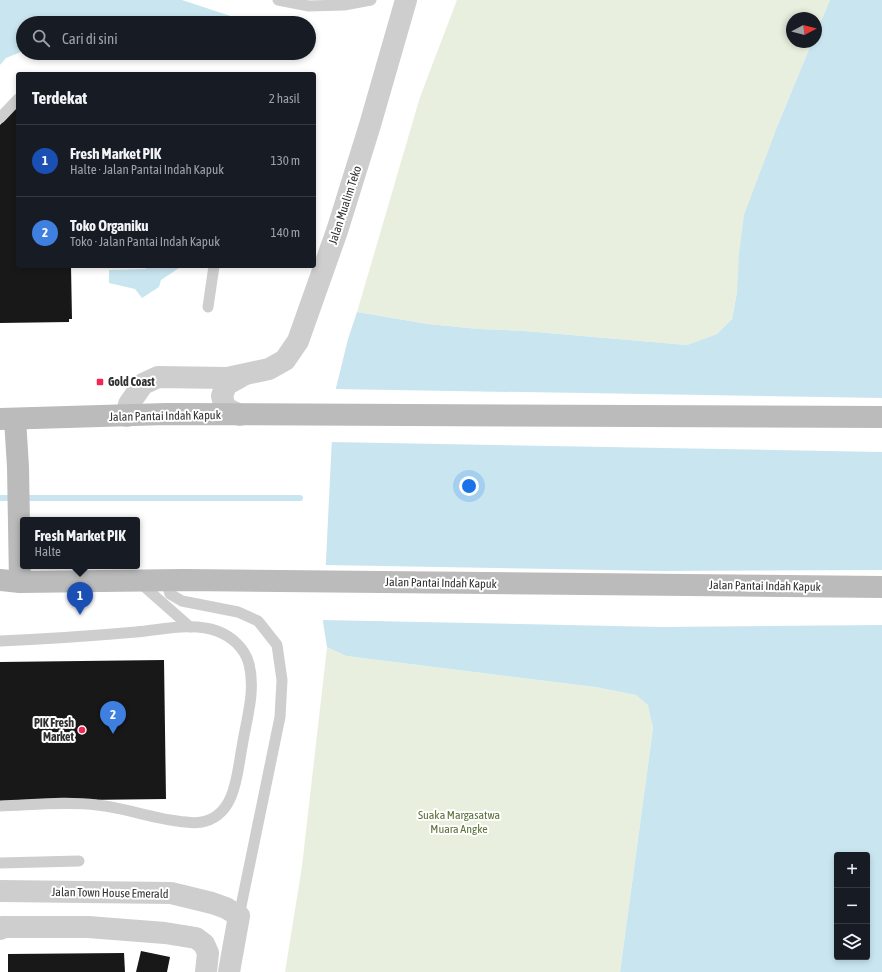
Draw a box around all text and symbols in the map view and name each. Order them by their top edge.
north arrow [786,12,822,48]
search box [16,16,316,60]
icon: search [30,27,52,49]
text: Cari di sini [62,30,118,47]
text: Terdekat [32,88,87,108]
text: 2 hasil [269,91,300,106]
text: Fresh Market PIK [70,145,161,162]
text: 1 [42,153,48,168]
text: 130 m [271,153,300,168]
text: Halte · Jalan Pantai Indah Kapuk [70,162,224,177]
street label: Jalan Mualim Teko [326,164,364,246]
text: Toko Organiku [70,217,149,234]
text: 2 [42,225,48,240]
text: 140 m [271,225,300,240]
text: Toko · Jalan Pantai Indah Kapuk [70,234,220,249]
place label: Gold Coast [108,375,155,389]
marker: Gold Coast [95,377,105,387]
street label: Jalan Pantai Indah Kapuk [109,408,222,424]
your location [459,476,479,496]
popup [20,517,140,569]
text: Fresh Market PIK [34,527,126,544]
text: Halte [34,544,61,559]
street label: Jalan Pantai Indah Kapuk [385,575,498,591]
street label: Jalan Pantai Indah Kapuk [709,578,822,594]
pin: 1 [67,582,93,615]
pin: 2 [100,701,126,734]
place label: PIK Fresh Market [34,716,75,744]
marker: PIK Fresh Market [77,725,87,735]
park label: Suaka Margasatwa Muara Angke [418,808,500,836]
map controls [834,852,870,960]
button: + [834,852,870,888]
street label: Jalan Town House Emerald [51,885,169,901]
button: − [834,888,870,924]
button: layers [834,924,870,960]

